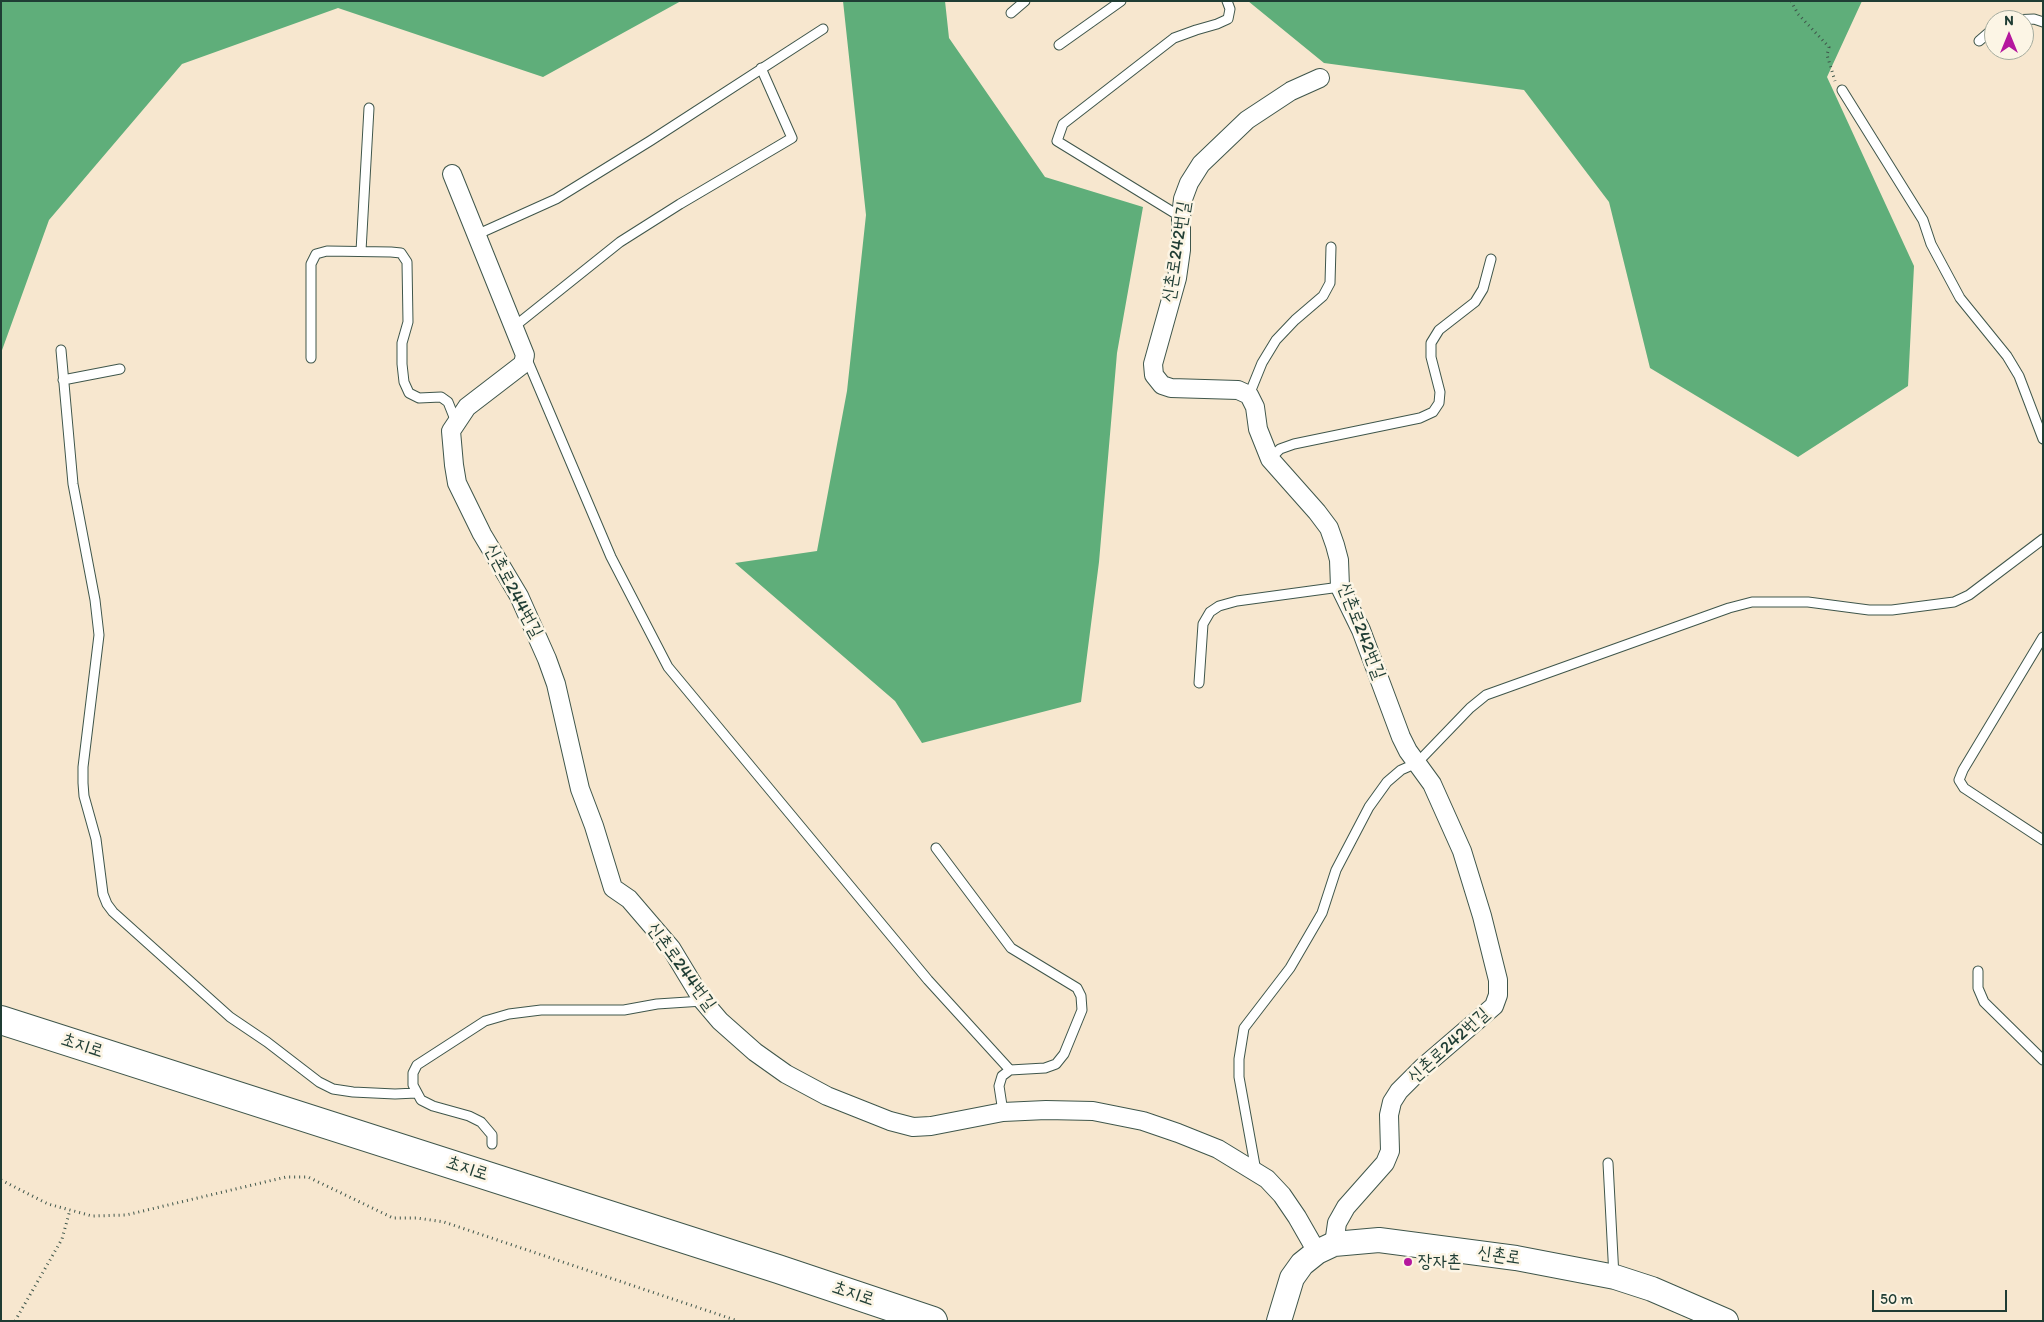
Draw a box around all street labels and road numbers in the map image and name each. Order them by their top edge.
street label: 신촌로242번길 [1158,200,1196,304]
street label: 신촌로244번길 [479,540,547,642]
street label: 신촌로242번길 [1333,579,1389,683]
street label: 신촌로244번길 [642,919,720,1015]
street label: 신촌로242번길 [1404,1004,1494,1088]
street label: 초지로 [58,1029,106,1063]
street label: 초지로 [443,1152,491,1186]
street label: 신촌로 [1476,1242,1522,1270]
street label: 초지로 [829,1277,877,1311]

